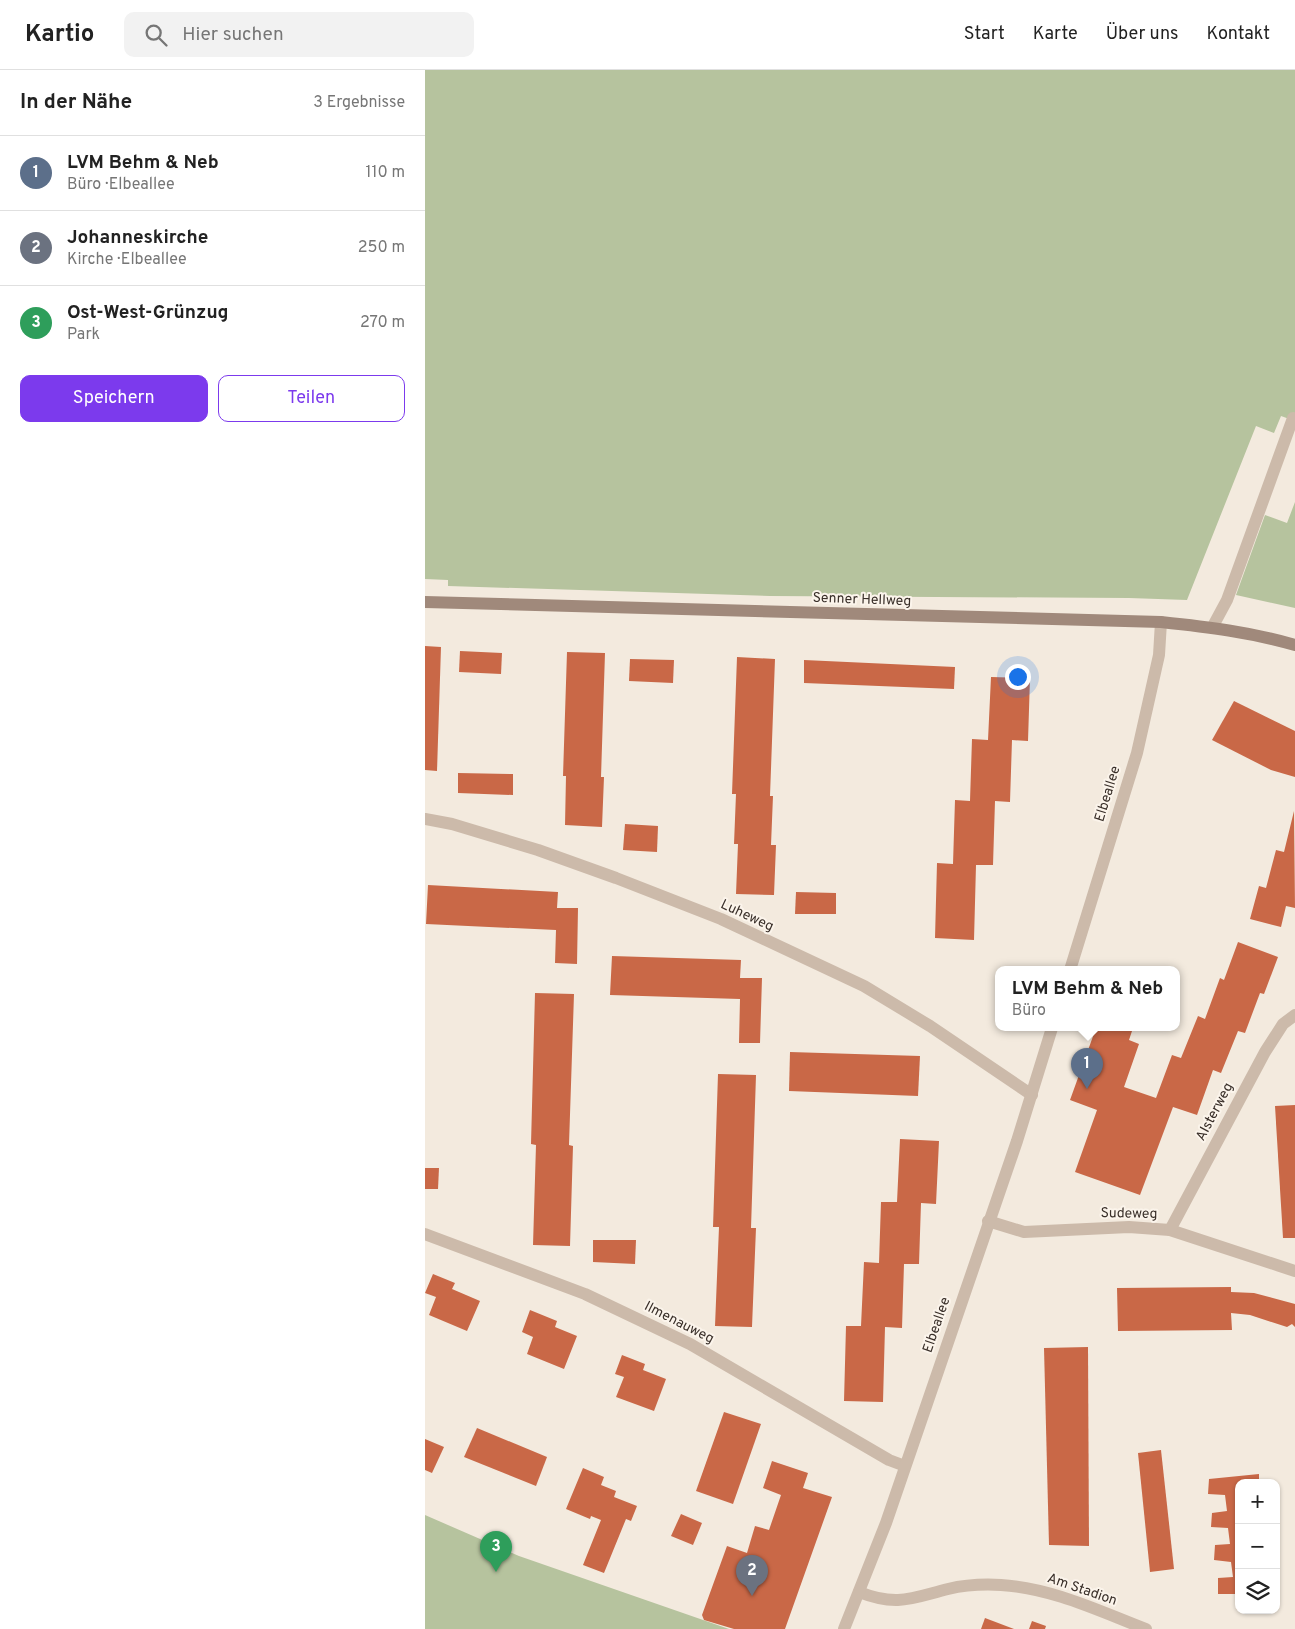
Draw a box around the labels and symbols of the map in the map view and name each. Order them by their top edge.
street label: Senner Hellweg [812,590,912,610]
your location [1005,664,1031,690]
street label: Elbeallee [1091,764,1125,824]
street label: Luheweg [718,896,776,936]
pin: 1 [1071,1048,1103,1089]
street label: Alsterweg [1193,1080,1237,1144]
street label: Sudeweg [1100,1205,1158,1223]
street label: Elbeallee [920,1295,954,1355]
street label: Ilmenauweg [641,1298,717,1348]
pin: 3 [480,1531,512,1572]
pin: 2 [736,1555,768,1596]
street label: Am Stadion [1045,1570,1119,1610]

